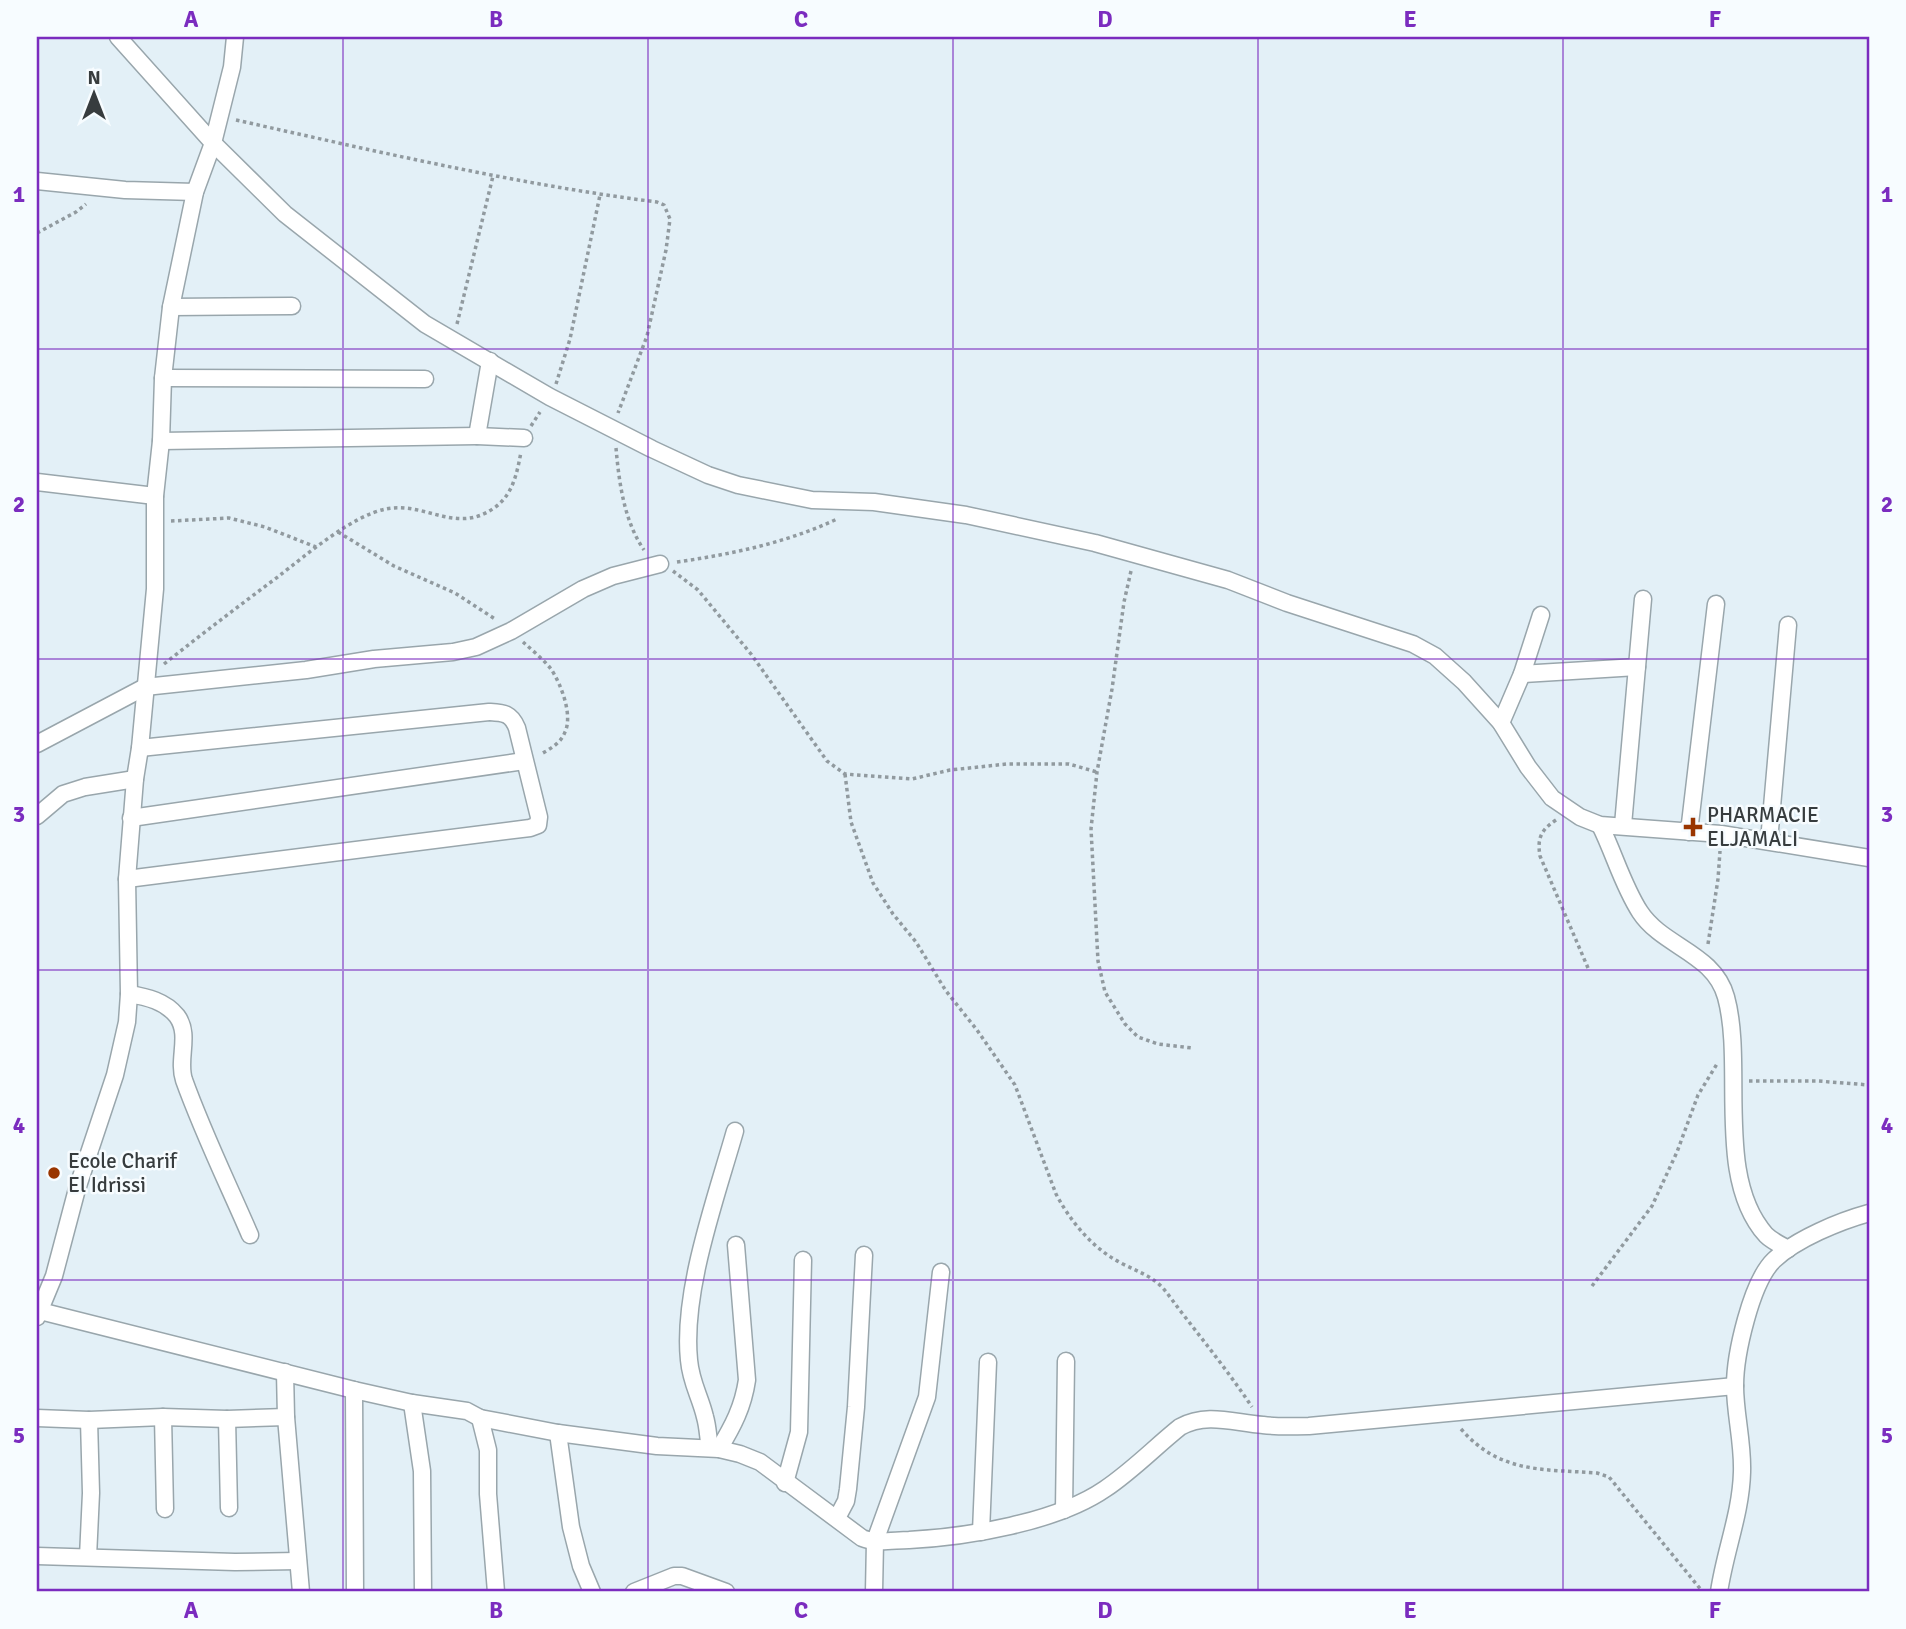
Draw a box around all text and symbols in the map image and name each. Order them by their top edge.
text: A [184,5,199,34]
text: B [489,5,503,34]
text: C [794,5,808,34]
text: D [1097,5,1113,34]
text: E [1403,5,1417,34]
text: F [1709,5,1721,34]
north arrow [60,60,130,130]
text: N [87,66,101,90]
text: 1 [13,180,25,209]
text: 1 [1881,180,1893,209]
text: 2 [13,490,25,519]
text: 2 [1881,490,1893,519]
text: 3 [13,800,25,829]
text: 3 [1881,800,1893,829]
place label: PHARMACIE ELJAMALI [1707,802,1819,852]
marker: PHARMACIE ELJAMALI [1685,819,1701,835]
text: 4 [13,1111,25,1140]
text: 4 [1881,1111,1893,1140]
place label: Ecole Charif El Idrissi [68,1148,178,1198]
marker: Ecole Charif El Idrissi [46,1165,62,1181]
text: 5 [13,1421,25,1450]
text: 5 [1881,1421,1893,1450]
text: A [184,1596,199,1625]
text: B [489,1596,503,1625]
text: C [794,1596,808,1625]
text: D [1097,1596,1113,1625]
text: E [1403,1596,1417,1625]
text: F [1709,1596,1721,1625]

